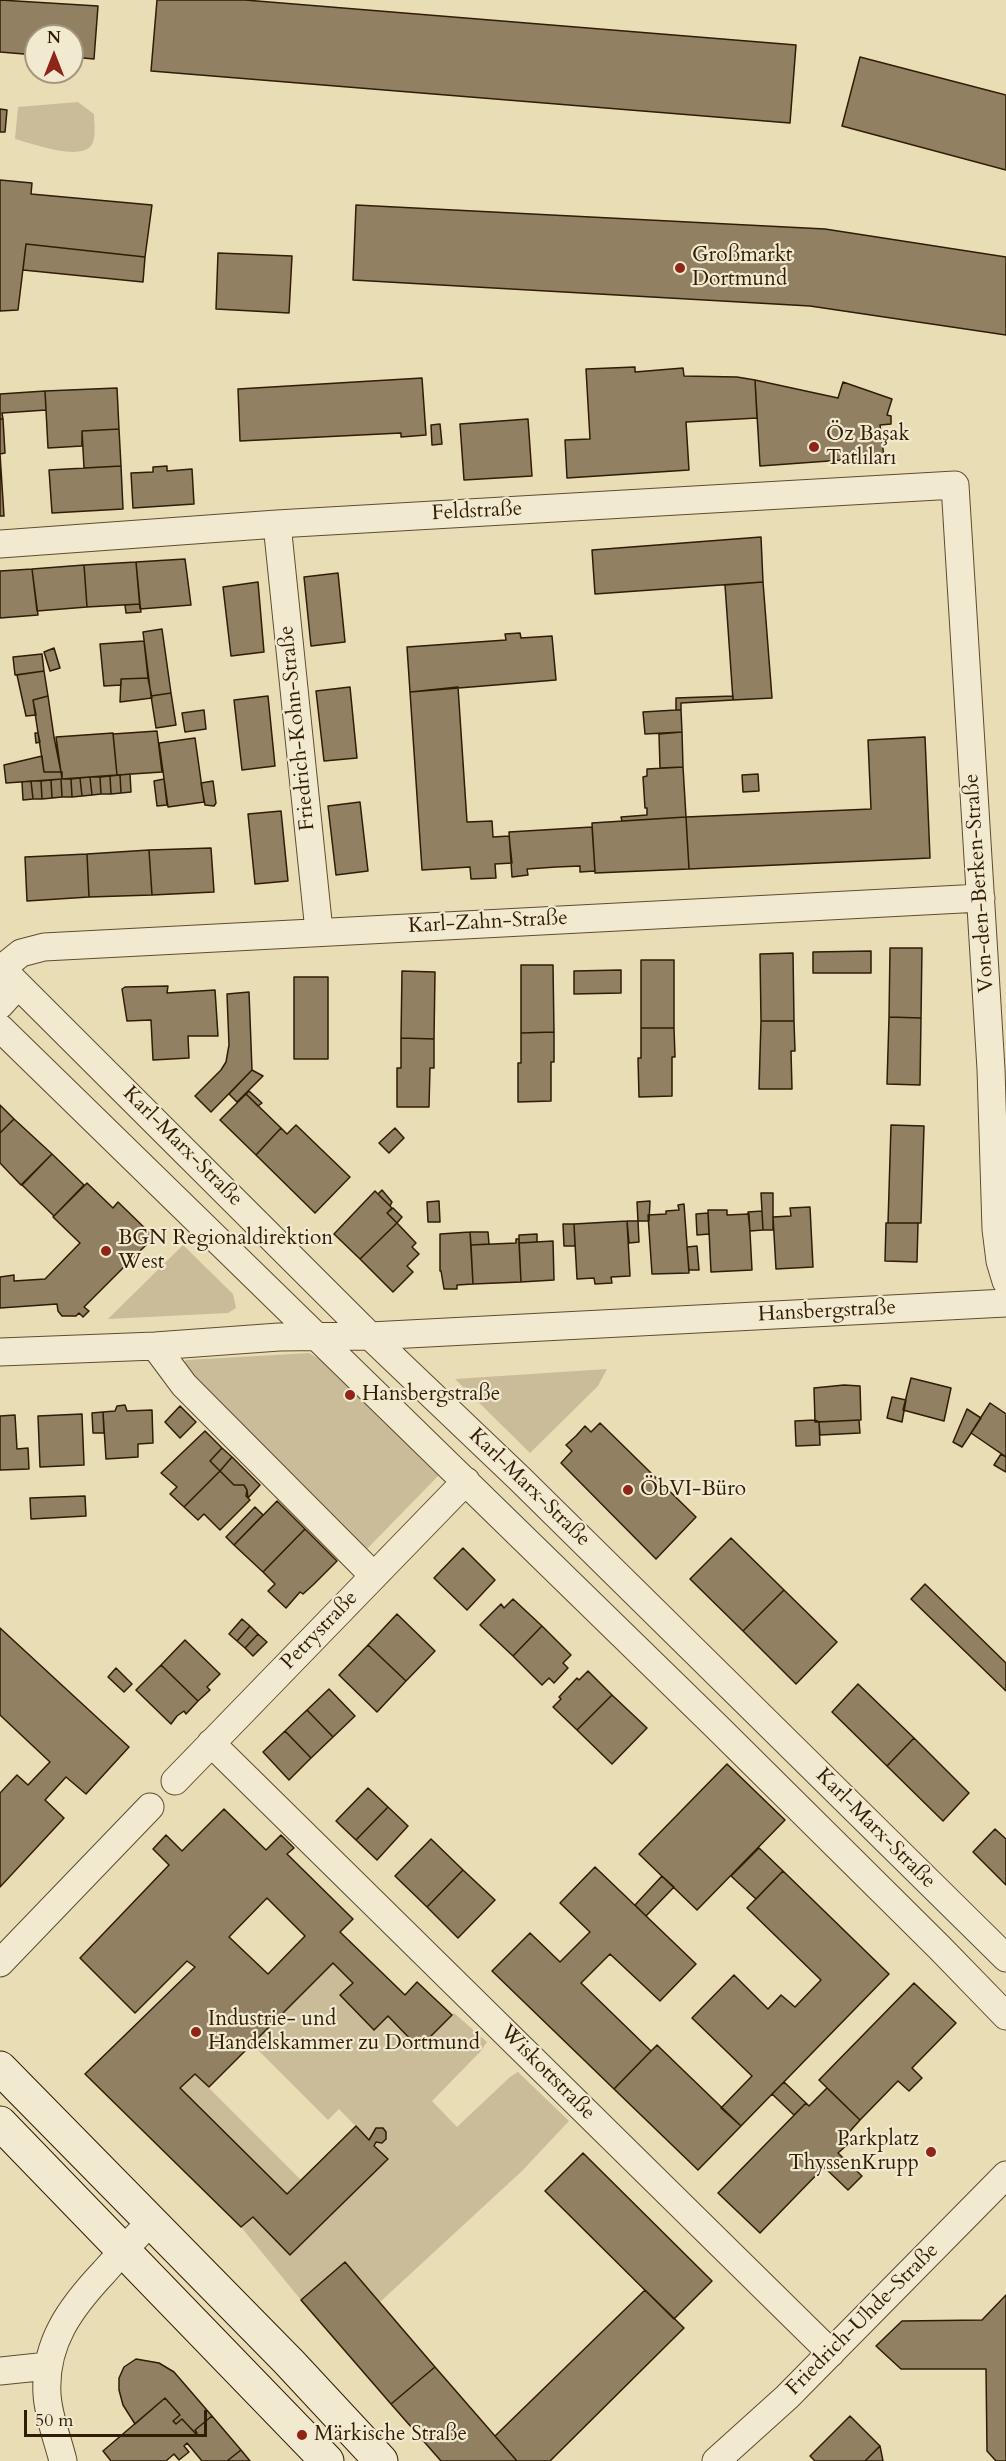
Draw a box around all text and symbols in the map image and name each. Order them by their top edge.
north arrow [24,24,84,84]
text: N [47,27,61,49]
place label: Großmarkt Dortmund [692,243,793,293]
marker: Großmarkt Dortmund [673,261,687,275]
place label: Öz Başak Tatlıları [826,422,910,472]
marker: Öz Başak Tatlıları [807,440,821,454]
street label: Feldstraße [431,497,523,527]
street label: Friedrich-Kohn-Straße [275,624,321,832]
street label: Von-den-Berken-Straße [960,773,1000,993]
street label: Karl-Zahn-Straße [408,906,568,940]
street label: Karl-Marx-Straße [117,1082,247,1212]
place label: BGN Regionaldirektion West [118,1226,333,1276]
marker: BGN Regionaldirektion West [99,1244,113,1258]
street label: Hansbergstraße [757,1296,897,1328]
place label: Hansbergstraße [362,1382,500,1408]
marker: Hansbergstraße [343,1388,357,1402]
street label: Karl-Marx-Straße [463,1424,595,1552]
place label: ÖbVI-Büro [640,1477,746,1503]
marker: ÖbVI-Büro [621,1483,635,1497]
street label: Petrystraße [276,1586,364,1676]
street label: Karl-Marx-Straße [810,1764,940,1894]
place label: Industrie- und Handelskammer zu Dortmund [208,2007,480,2057]
street label: Wiskottstraße [494,2020,600,2126]
marker: Industrie- und Handelskammer zu Dortmund [189,2025,203,2039]
place label: Parkplatz ThyssenKrupp [788,2127,919,2177]
marker: Parkplatz ThyssenKrupp [924,2145,938,2159]
street label: Friedrich-Uhde-Straße [782,2239,944,2401]
scale bar [27,2398,210,2436]
text: 50 m [35,2408,74,2433]
place label: Märkische Straße [314,2422,467,2448]
marker: Märkische Straße [295,2428,309,2442]

